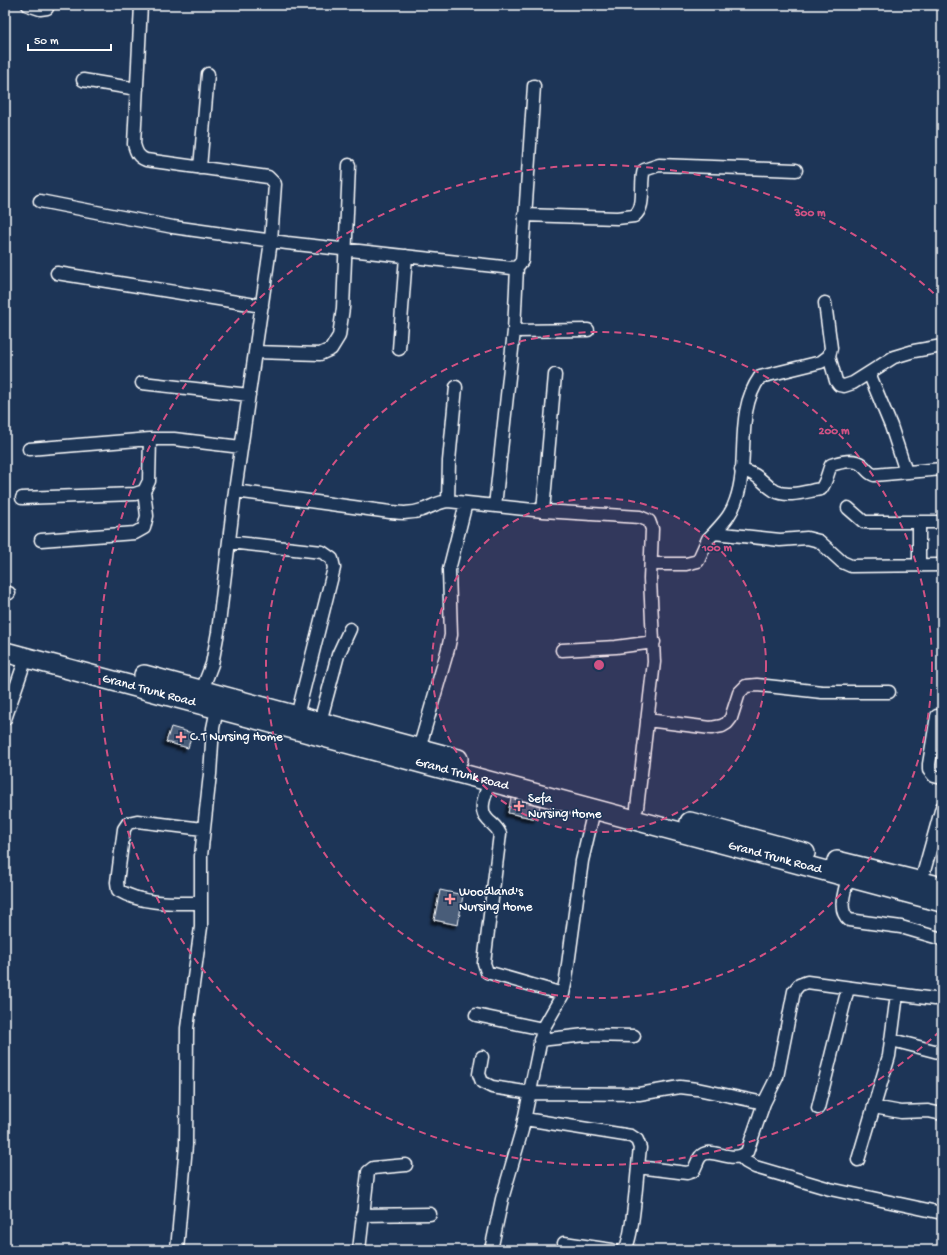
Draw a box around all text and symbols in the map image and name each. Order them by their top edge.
scale bar [28,26,111,52]
text: 50 m [34,35,59,49]
text: 300 m [793,207,826,221]
text: 200 m [819,425,850,439]
text: 100 m [701,542,732,556]
centre of rings [592,658,606,672]
street label: Grand Trunk Road [101,671,199,710]
place label: C.T Nursing Home [190,730,283,745]
marker: C.T Nursing Home [175,731,187,743]
street label: Grand Trunk Road [414,754,512,794]
place label: Sefa Nursing Home [528,792,602,822]
marker: Sefa Nursing Home [513,800,525,812]
street label: Grand Trunk Road [727,838,825,877]
place label: Woodland's Nursing Home [459,885,533,915]
marker: Woodland's Nursing Home [444,893,456,905]

